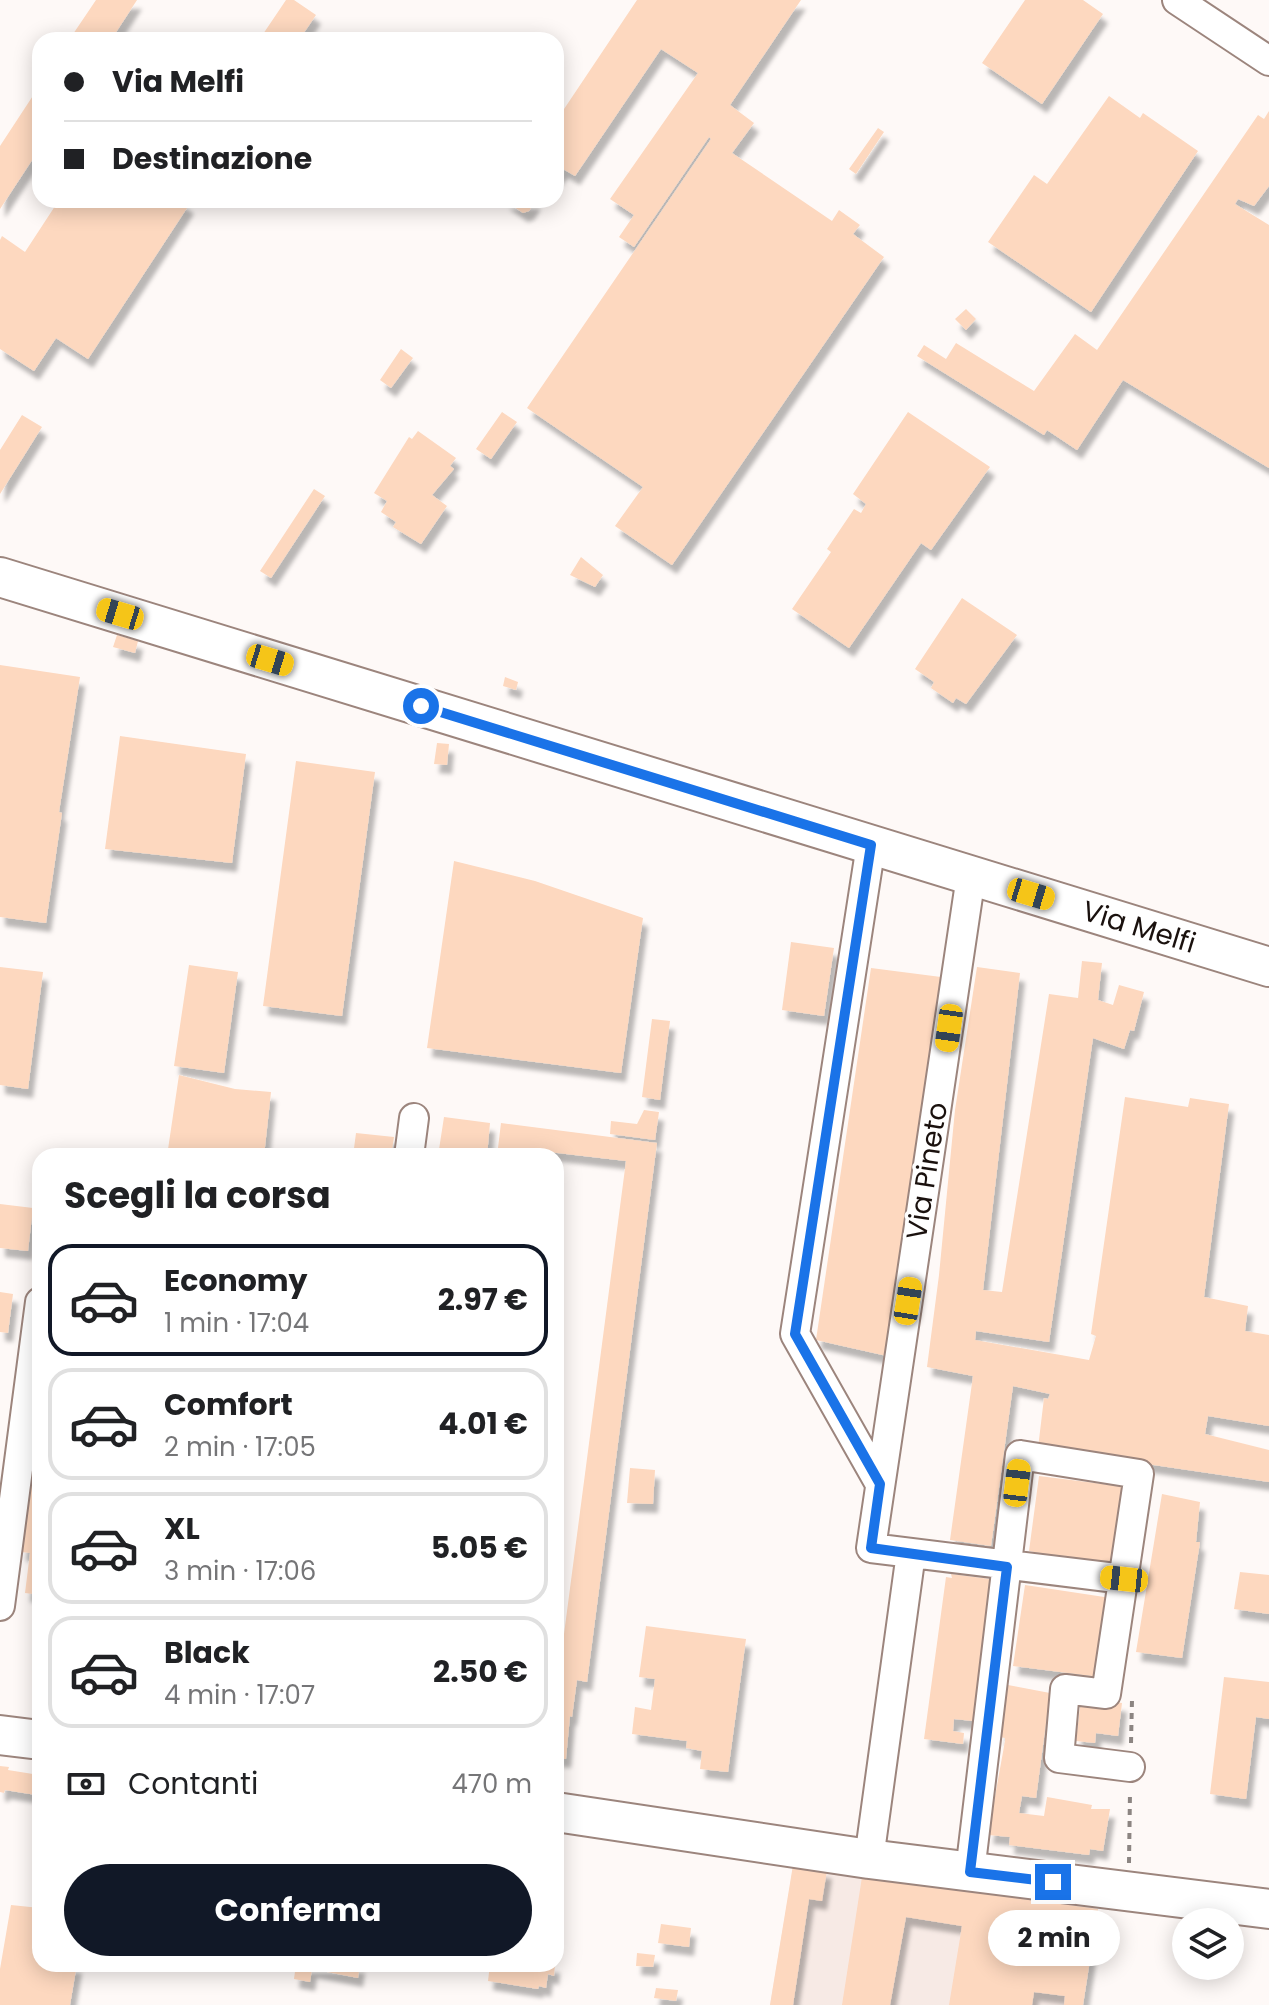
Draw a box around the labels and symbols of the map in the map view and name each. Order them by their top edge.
car [94,596,146,632]
car [244,642,296,678]
route start [403,688,439,724]
car [1005,876,1057,912]
street label: Via Melfi [1078,891,1200,963]
car [934,1003,964,1053]
street label: Via Pineto [897,1099,957,1243]
car [892,1275,924,1327]
car [1002,1458,1032,1508]
car [1099,1565,1149,1593]
route end [1035,1864,1071,1900]
callout: 2 min [987,1910,1119,1966]

